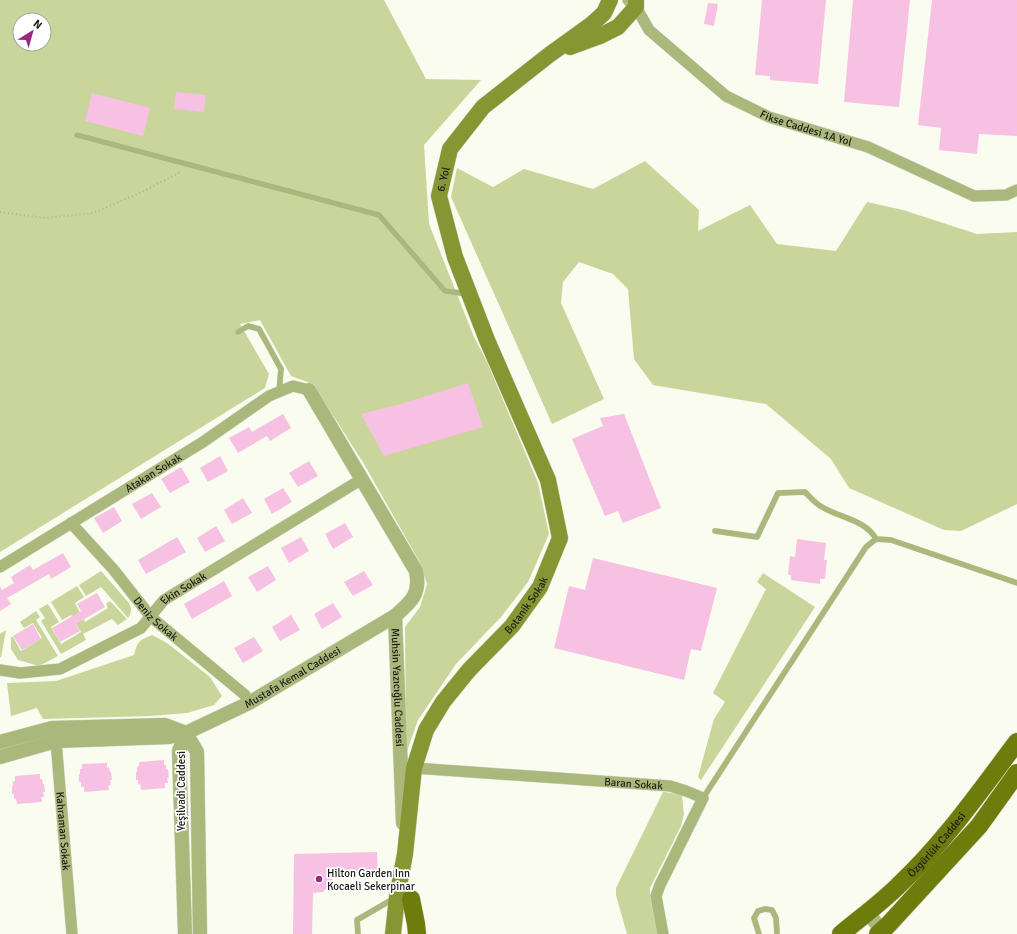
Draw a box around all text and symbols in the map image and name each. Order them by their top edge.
north arrow [12,12,52,52]
text: N [31,17,45,32]
street label: Fikse Caddesi 1A Yol [758,108,854,149]
street label: 6. Yol [434,166,453,193]
street label: Atakan Sokak [123,450,185,495]
street label: Ekin Sokak [157,569,209,607]
street label: Botanik Sokak [502,574,551,637]
street label: Deniz Sokak [130,594,181,644]
street label: Muhsin Yazıcığlu Caddesi [388,628,406,747]
street label: Mustafa Kemal Caddesi [242,644,343,711]
street label: Yeşilvadi Caddesi [175,751,188,831]
street label: Baran Sokak [604,775,664,793]
street label: Kahraman Sokak [53,791,73,871]
street label: Özgürlük Caddesi [904,810,969,880]
place label: Hilton Garden Inn Kocaeli Sekerpinar [327,867,415,893]
marker: Hilton Garden Inn Kocaeli Sekerpinar [314,874,324,884]

